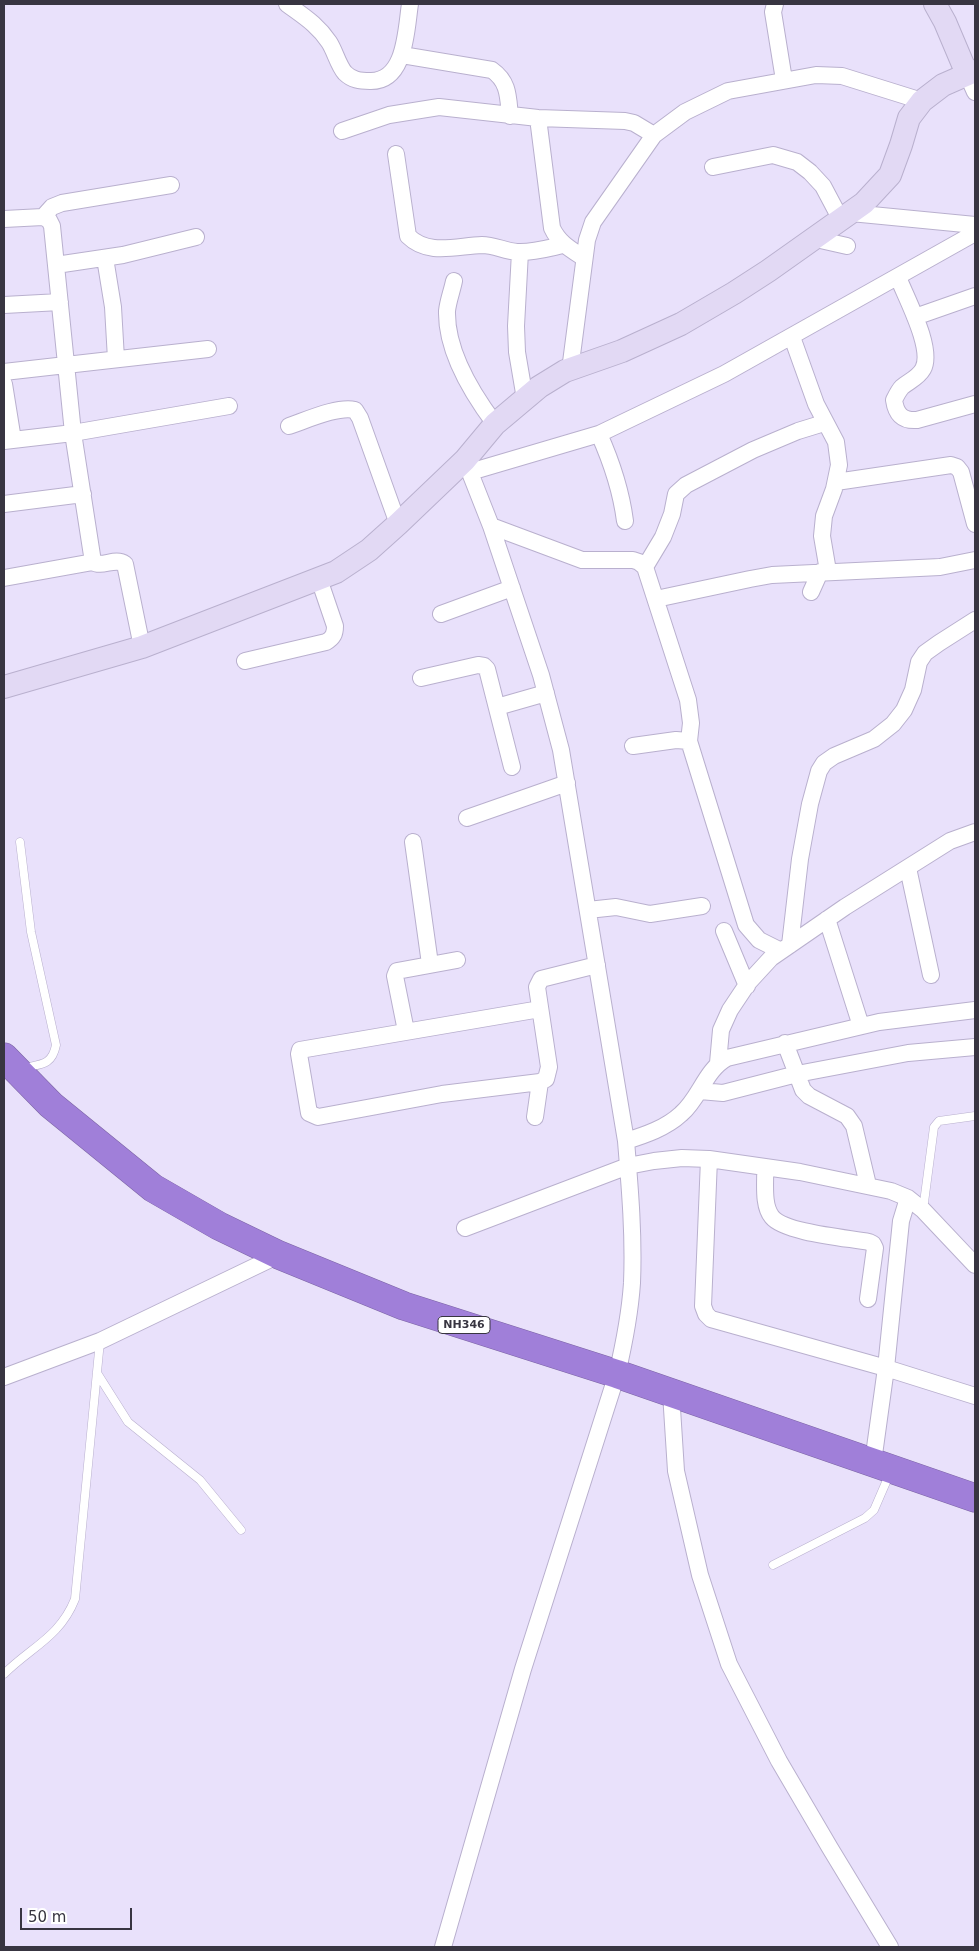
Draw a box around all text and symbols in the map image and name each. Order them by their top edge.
road number: NH346 [438,1316,490,1334]
scale bar [22,1898,135,1930]
text: 50 m [28,1908,66,1926]

